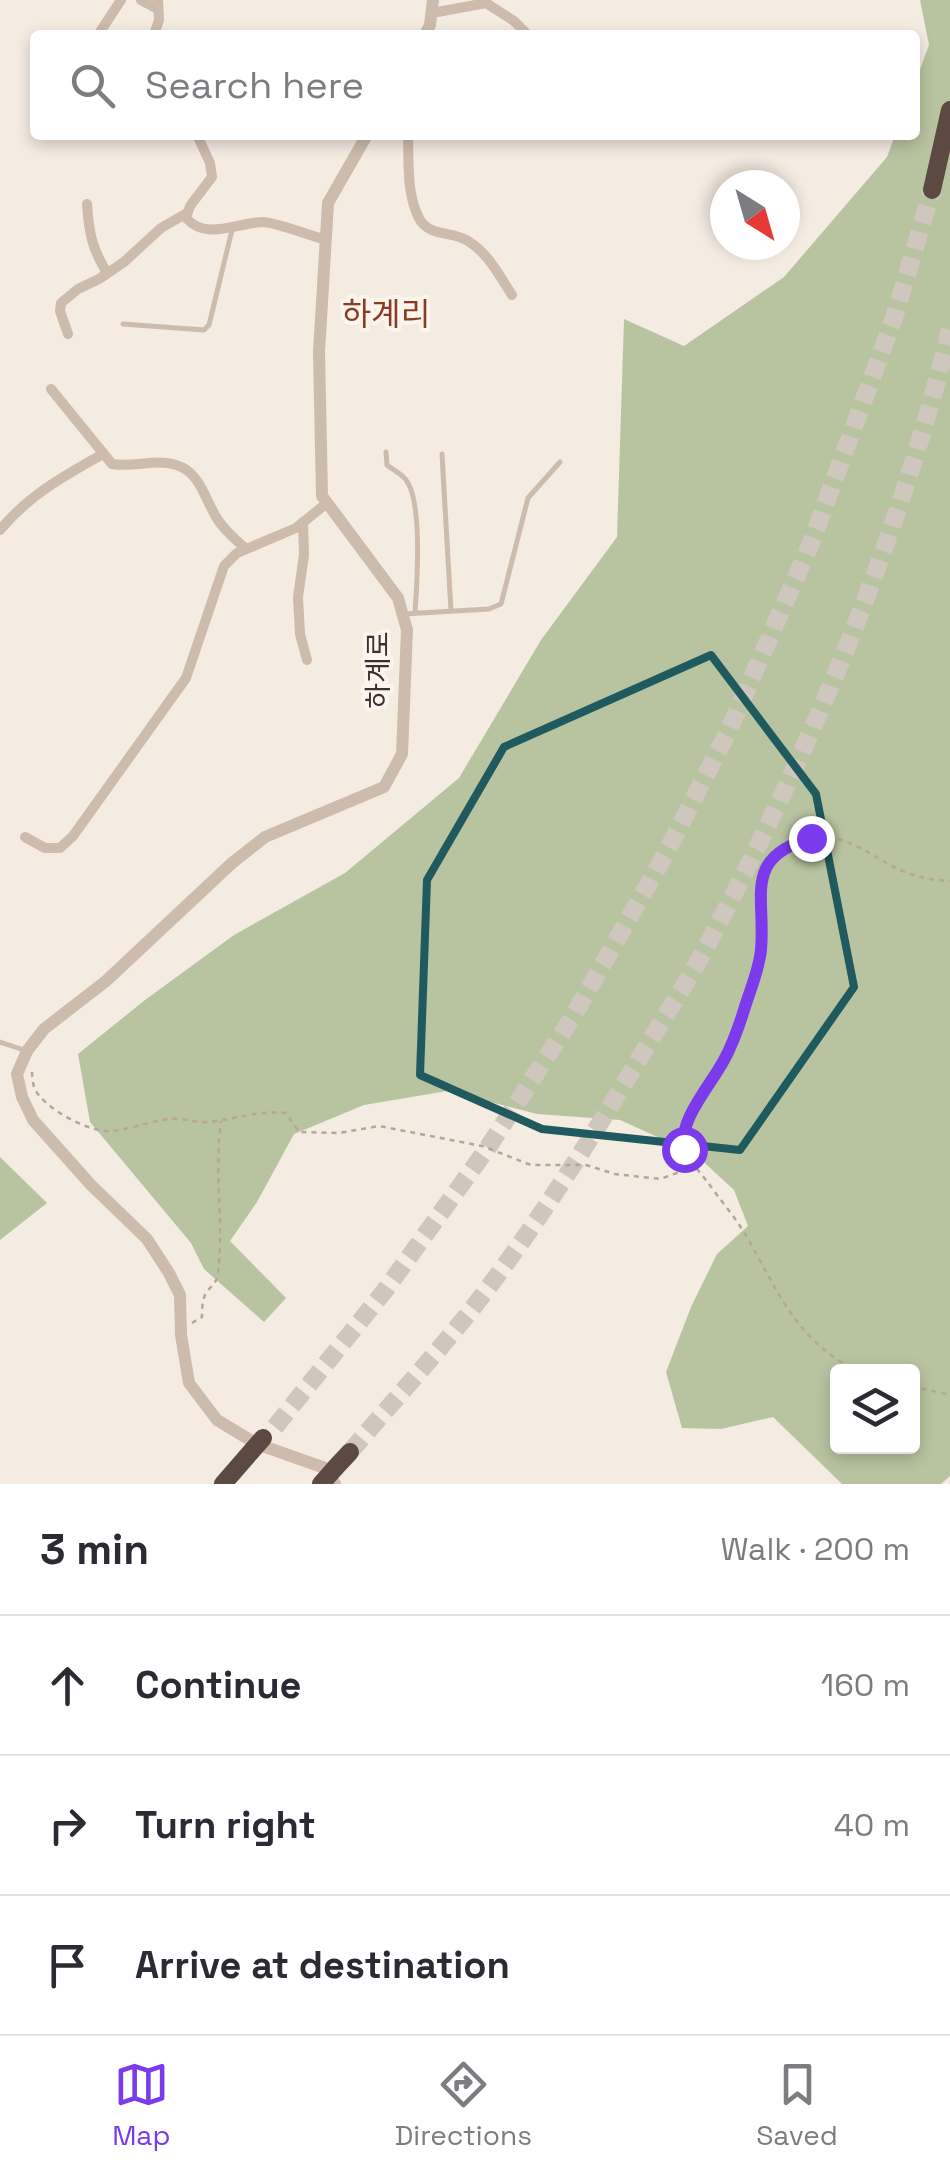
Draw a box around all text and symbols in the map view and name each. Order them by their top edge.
search box [30,30,920,140]
icon: search [65,58,120,113]
text: Search here [145,61,364,109]
north arrow [710,170,800,260]
district label: 하계리 [342,294,430,334]
street label: 하계로 [360,631,396,709]
route end [789,816,835,862]
route start [662,1127,708,1173]
map controls [830,1364,920,1454]
button: layers [830,1364,920,1454]
text: 3 min [40,1523,149,1576]
text: Walk · 200 m [720,1529,910,1569]
icon: ahead [40,1658,95,1713]
text: Continue [135,1661,301,1709]
text: 160 m [821,1665,910,1705]
icon: right [40,1798,95,1853]
text: Turn right [135,1801,316,1849]
text: 40 m [834,1805,910,1845]
icon: arrive [40,1938,95,1993]
text: Arrive at destination [135,1941,510,1989]
tab: Map [112,2057,170,2153]
tab: Directions [395,2057,532,2153]
tab: Saved [756,2057,838,2153]

